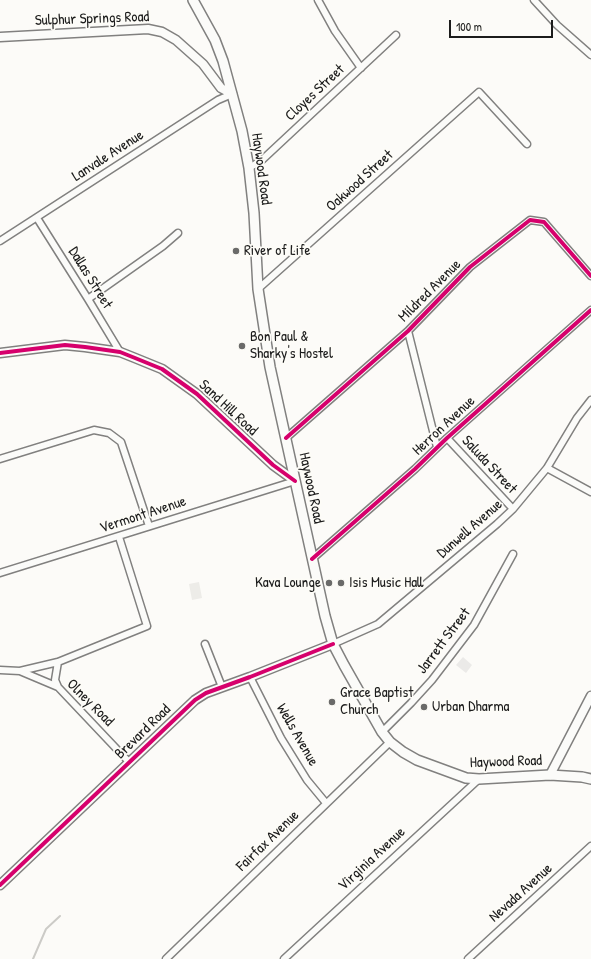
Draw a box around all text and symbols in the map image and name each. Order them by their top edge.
street label: Sulphur Springs Road [34,8,150,30]
scale bar [451,12,555,38]
text: 100 m [456,18,482,35]
street label: Cloyes Street [282,61,348,125]
street label: Lanvale Avenue [69,126,147,186]
street label: Haywood Road [247,132,275,206]
street label: Oakwood Street [323,146,397,216]
place label: River of Life [244,242,311,260]
street label: Dallas Street [64,244,116,312]
marker: River of Life [231,246,241,256]
street label: Mildred Avenue [395,256,465,326]
place label: Bon Paul & Sharky's Hostel [250,328,333,363]
marker: Bon Paul & Sharky's Hostel [237,341,247,351]
street label: Sand Hill Road [195,376,261,440]
street label: Herron Avenue [409,393,479,459]
street label: Saluda Street [458,432,520,498]
street label: Haywood Road [295,451,327,525]
street label: Vermont Avenue [97,493,189,537]
street label: Dunwell Avenue [434,496,506,562]
place label: Kava Lounge [255,574,321,592]
place label: Isis Music Hall [349,574,424,592]
marker: Kava Lounge [324,578,334,588]
marker: Isis Music Hall [336,578,346,588]
street label: Jarrett Street [413,605,475,677]
street label: Olney Road [63,676,117,730]
place label: Grace Baptist Church [340,684,413,719]
marker: Grace Baptist Church [327,697,337,707]
place label: Urban Dharma [432,698,509,716]
street label: Brevard Road [111,701,175,763]
street label: Wells Avenue [272,701,322,769]
marker: Urban Dharma [419,702,429,712]
street label: Haywood Road [470,752,542,772]
street label: Fairfax Avenue [233,807,303,875]
street label: Virginia Avenue [335,823,409,895]
street label: Nevada Avenue [486,860,556,926]

